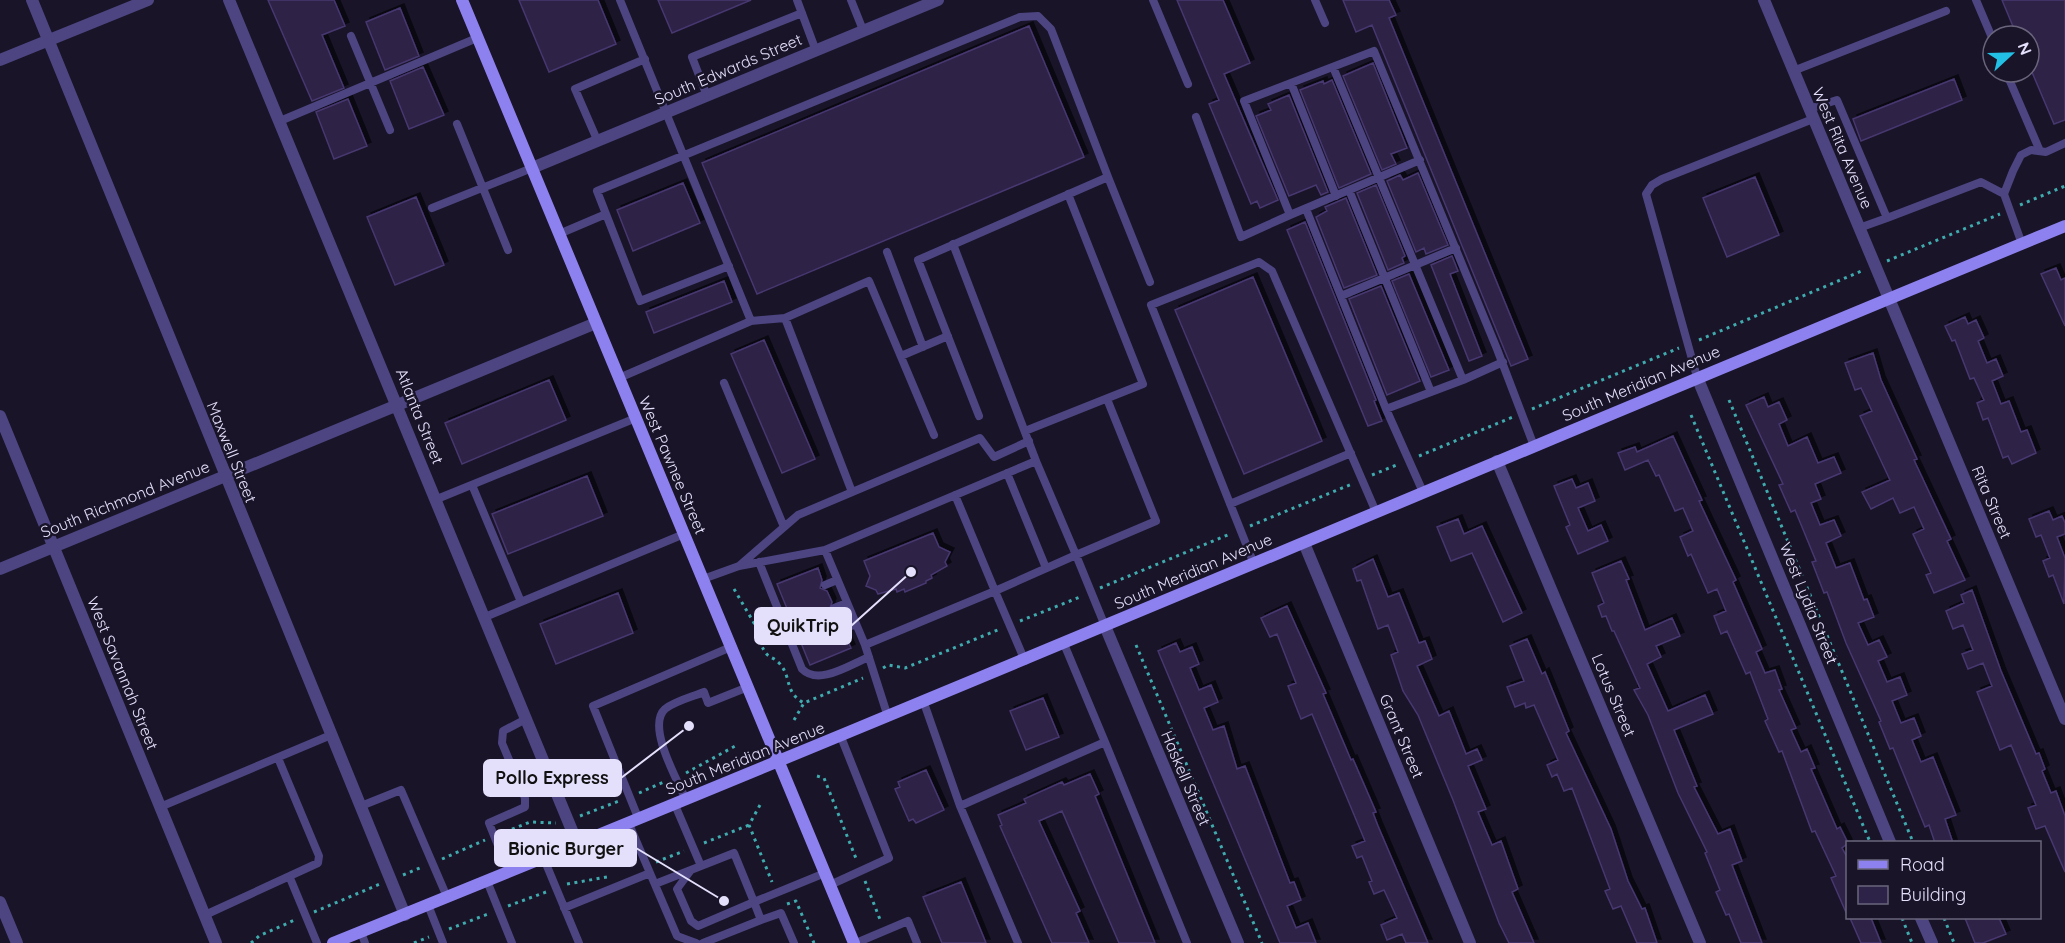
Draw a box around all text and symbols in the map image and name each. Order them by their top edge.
north arrow [1981,24,2041,84]
street label: South Edwards Street [651,29,805,109]
text: N [2013,39,2036,58]
street label: West Rita Avenue [1808,84,1878,212]
street label: South Meridian Avenue [1559,341,1723,425]
street label: Atlanta Street [392,365,448,467]
street label: West Pawnee Street [635,393,711,537]
street label: Maxwell Street [203,399,261,505]
street label: South Richmond Avenue [38,456,212,542]
street label: Rita Street [1968,462,2016,542]
street label: South Meridian Avenue [1111,529,1275,613]
street label: West Lydia Street [1775,539,1843,667]
street label: West Savannah Street [83,593,163,753]
callout: QuikTrip [755,608,851,644]
text: QuikTrip [767,614,839,637]
street label: Lotus Street [1588,650,1640,740]
street label: Grant Street [1375,691,1429,781]
street label: South Meridian Avenue [663,717,827,799]
street label: Haskell Street [1157,727,1215,829]
callout: Pollo Express [484,760,621,796]
text: Pollo Express [495,766,609,789]
callout: Bionic Burger [495,830,636,866]
text: Bionic Burger [508,837,624,860]
legend [1846,841,2041,919]
text: Road [1900,853,1945,876]
text: Building [1900,883,1966,906]

